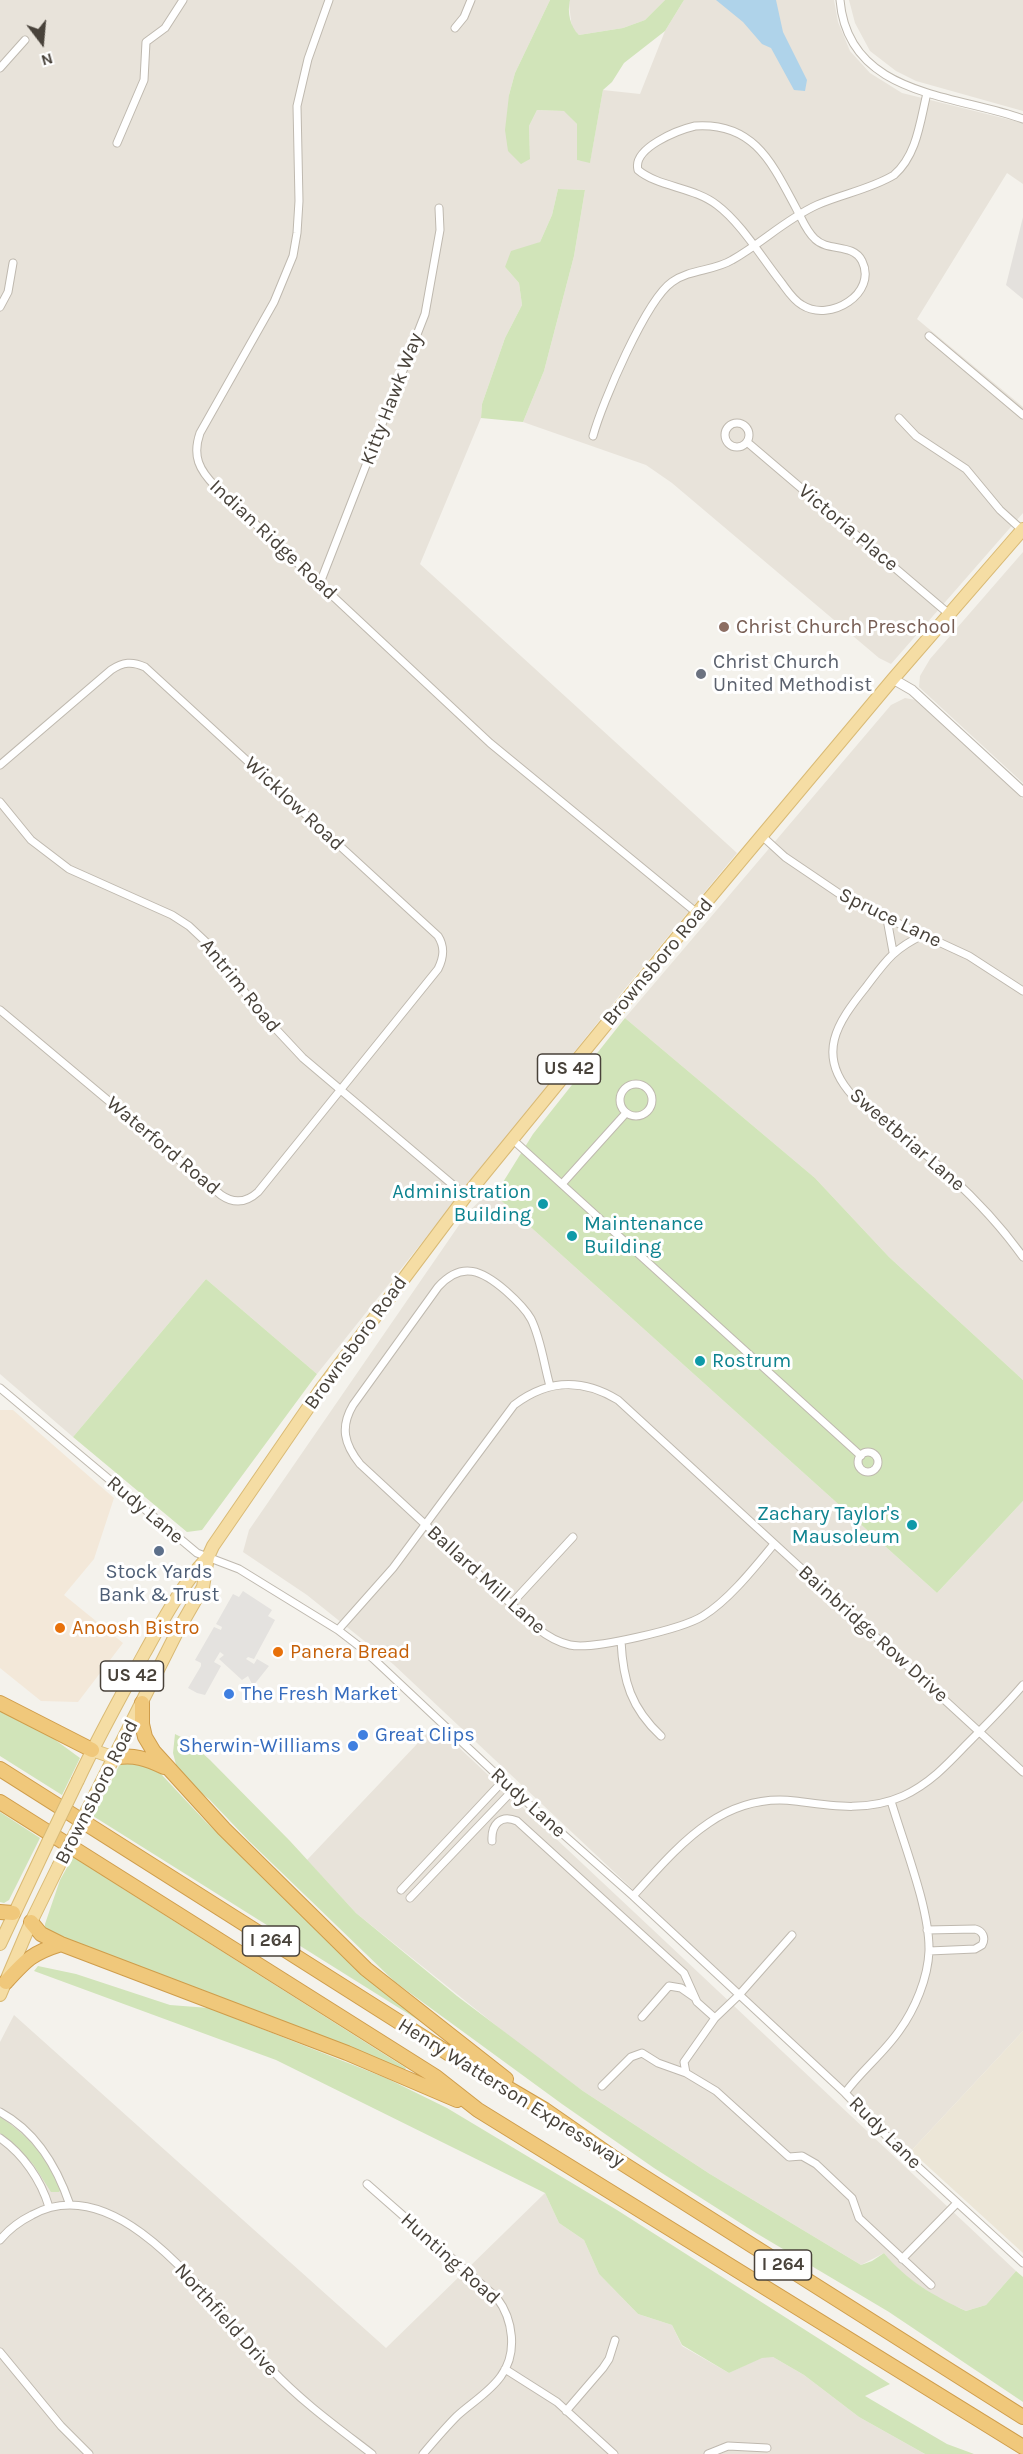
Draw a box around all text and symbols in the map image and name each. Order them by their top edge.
north arrow [12,12,72,72]
text: N [39,49,55,70]
street label: Kitty Hawk Way [356,330,428,468]
street label: Indian Ridge Road [204,475,342,605]
street label: Victoria Place [793,479,903,577]
place label: Christ Church Preschool [736,615,956,639]
marker: Christ Church Preschool [717,620,731,634]
place label: Christ Church United Methodist [713,650,872,697]
marker: Christ Church United Methodist [694,667,708,681]
street label: Wicklow Road [239,752,349,856]
street label: Spruce Lane [835,883,945,953]
street label: Brownsboro Road [598,893,718,1031]
street label: Antrim Road [195,934,285,1038]
road number: US 42 [538,1054,600,1084]
street label: Sweetbriar Lane [844,1083,970,1197]
street label: Waterford Road [101,1092,225,1200]
place label: Administration Building [392,1180,531,1227]
marker: Administration Building [536,1197,550,1211]
place label: Maintenance Building [584,1212,704,1259]
marker: Maintenance Building [565,1229,579,1243]
street label: Brownsboro Road [299,1271,413,1415]
place label: Rostrum [712,1349,791,1373]
marker: Rostrum [693,1354,707,1368]
street label: Rudy Lane [102,1471,188,1549]
place label: Zachary Taylor's Mausoleum [757,1502,900,1549]
marker: Zachary Taylor's Mausoleum [905,1518,919,1532]
street label: Ballard Mill Lane [422,1521,550,1639]
marker: Stock Yards Bank & Trust [152,1544,166,1558]
place label: Stock Yards Bank & Trust [99,1560,219,1607]
street label: Bainbridge Row Drive [793,1560,953,1708]
place label: Anoosh Bistro [72,1616,199,1640]
marker: Anoosh Bistro [53,1621,67,1635]
place label: Panera Bread [290,1640,410,1664]
marker: Panera Bread [271,1645,285,1659]
road number: US 42 [100,1661,164,1691]
place label: The Fresh Market [241,1682,398,1706]
marker: The Fresh Market [222,1687,236,1701]
street label: Brownsboro Road [50,1716,144,1868]
place label: Great Clips [375,1723,475,1747]
marker: Great Clips [356,1728,370,1742]
place label: Sherwin-Williams [179,1734,341,1758]
marker: Sherwin-Williams [346,1739,360,1753]
street label: Rudy Lane [485,1763,571,1843]
road number: I 264 [242,1926,300,1956]
street label: Henry Watterson Expressway [393,2013,629,2173]
street label: Rudy Lane [844,2092,926,2174]
street label: Hunting Road [395,2208,505,2310]
road number: I 264 [754,2250,812,2280]
street label: Northfield Drive [169,2259,283,2381]

